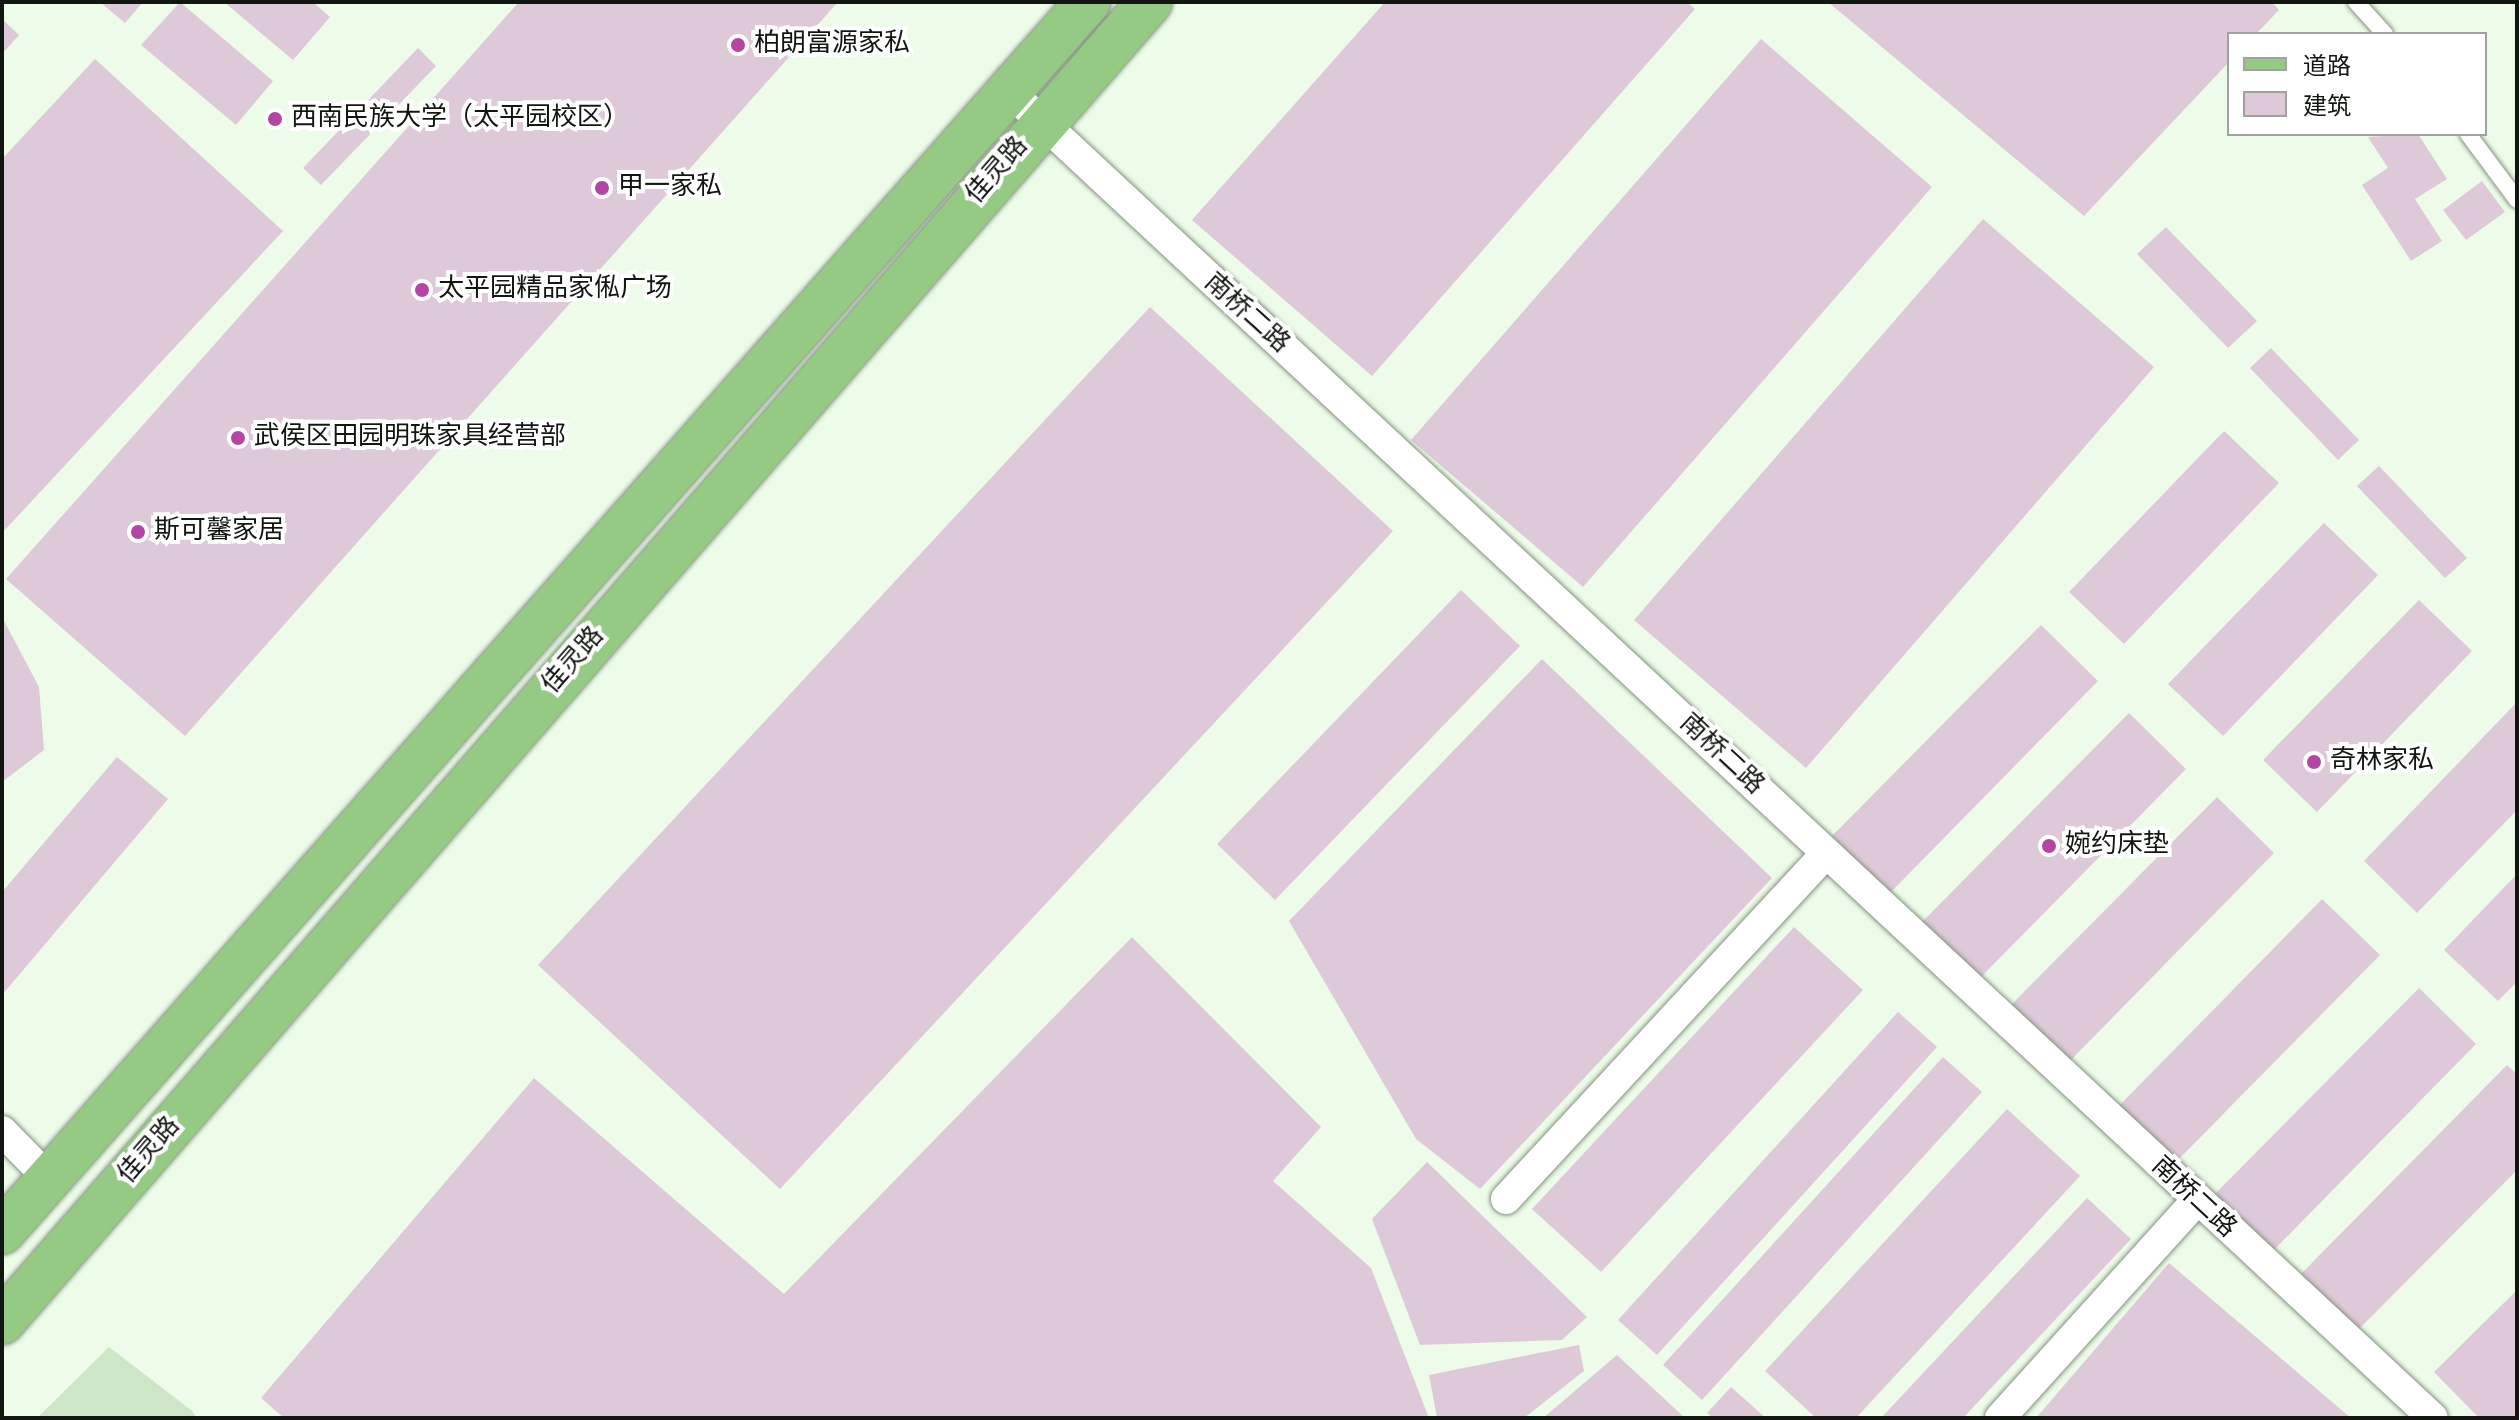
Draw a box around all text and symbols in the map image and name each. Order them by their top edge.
place label: 柏朗富源家私 [754,29,910,61]
legend [2227,32,2487,136]
marker: 柏朗富源家私 [729,36,747,54]
text: 道路 [2303,53,2351,83]
text: 建筑 [2303,93,2351,123]
place label: 西南民族大学（太平园校区） [291,103,629,135]
marker: 西南民族大学（太平园校区） [266,110,284,128]
street label: 佳灵路 [961,131,1035,211]
place label: 甲一家私 [618,172,722,204]
marker: 甲一家私 [593,179,611,197]
street label: 南桥二路 [1197,268,1295,360]
place label: 太平园精品家俬广场 [438,274,672,306]
marker: 太平园精品家俬广场 [413,281,431,299]
place label: 武侯区田园明珠家具经营部 [254,422,566,454]
marker: 武侯区田园明珠家具经营部 [229,429,247,447]
place label: 斯可馨家居 [154,516,284,548]
marker: 斯可馨家居 [129,523,147,541]
street label: 佳灵路 [537,621,611,701]
street label: 南桥二路 [1672,708,1770,802]
place label: 奇林家私 [2330,746,2434,778]
marker: 奇林家私 [2305,753,2323,771]
place label: 婉约床垫 [2065,830,2169,862]
marker: 婉约床垫 [2040,837,2058,855]
street label: 佳灵路 [113,1111,187,1191]
street label: 南桥二路 [2144,1151,2242,1245]

